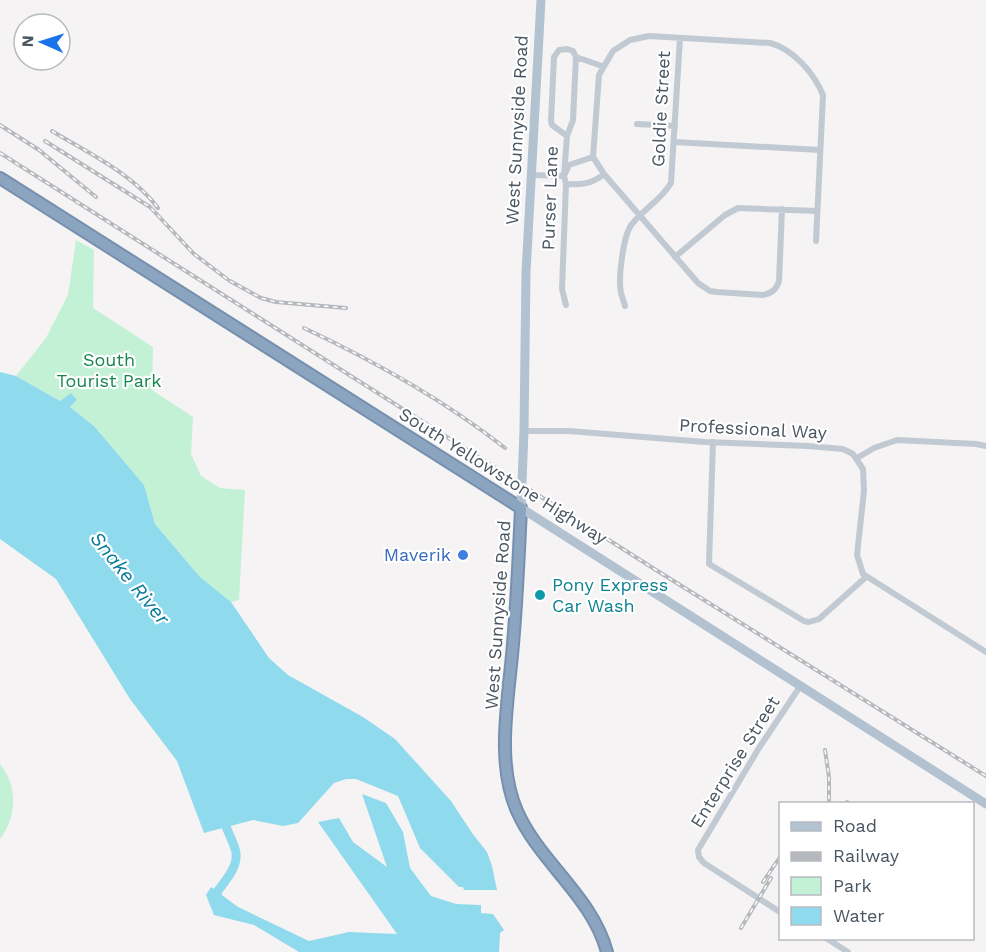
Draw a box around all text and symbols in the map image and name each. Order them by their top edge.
north arrow [12,12,72,72]
text: N [18,35,37,48]
street label: West Sunnyside Road [501,35,532,225]
street label: Goldie Street [647,50,674,168]
street label: Purser Lane [537,145,562,251]
park label: South Tourist Park [57,349,161,391]
street label: South Yellowstone Highway [395,403,612,549]
street label: Professional Way [679,414,828,443]
street label: West Sunnyside Road [480,520,515,710]
water label: Snake River [85,527,176,630]
place label: Maverik [384,544,451,565]
marker: Maverik [456,548,470,562]
place label: Pony Express Car Wash [552,574,668,616]
marker: Pony Express Car Wash [533,588,547,602]
street label: Enterprise Street [686,692,784,831]
legend [779,802,974,940]
text: Road [833,815,877,836]
text: Railway [833,845,900,866]
text: Park [833,875,872,896]
text: Water [833,905,885,926]

